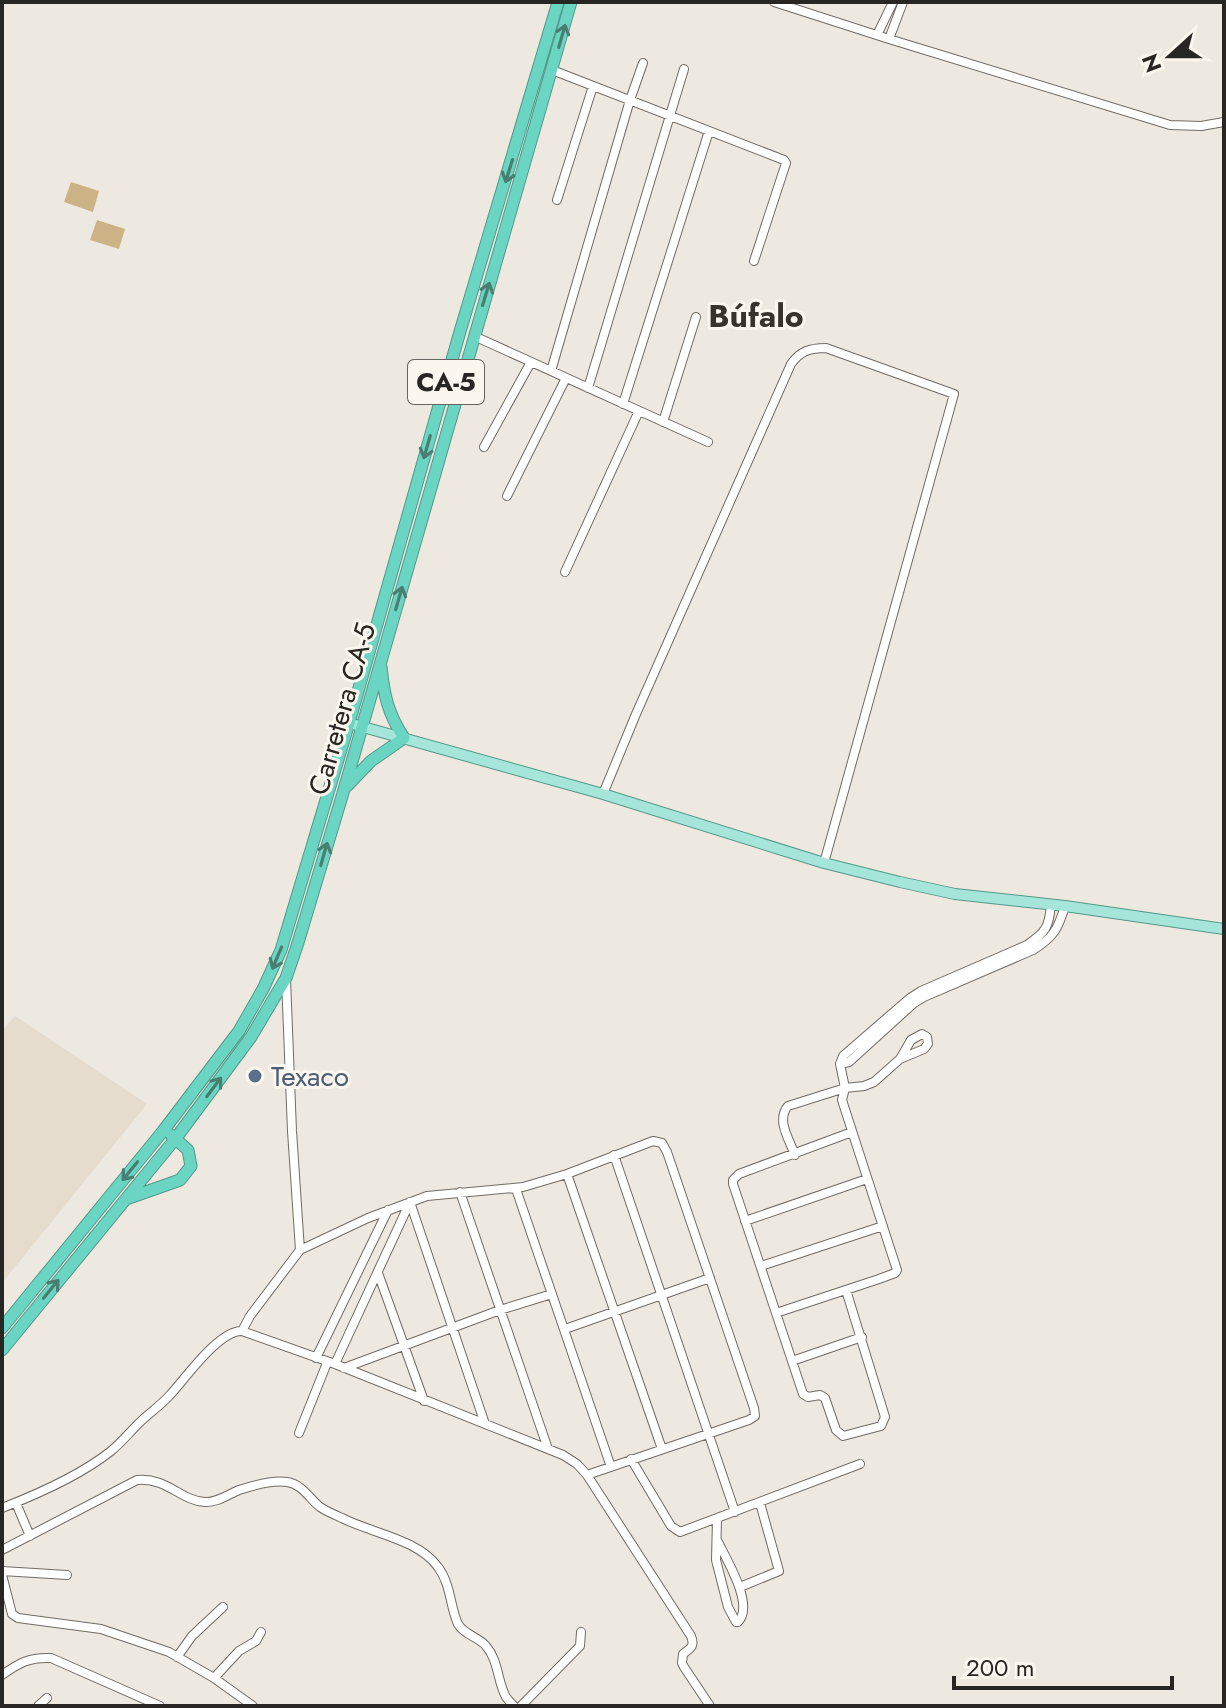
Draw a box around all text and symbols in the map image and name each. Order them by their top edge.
north arrow [1130,16,1210,96]
one-way arrow [555,23,570,49]
text: N [1133,49,1169,77]
one-way arrow [501,157,516,183]
one-way arrow [479,281,494,307]
district label: Búfalo [708,293,804,339]
road number: CA-5 [408,360,484,404]
one-way arrow [419,434,433,459]
one-way arrow [392,585,407,611]
street label: Carretera CA-5 [298,618,386,800]
one-way arrow [317,842,332,868]
one-way arrow [268,945,283,969]
place label: Texaco [271,1056,349,1097]
marker: Texaco [246,1067,264,1085]
one-way arrow [205,1077,222,1098]
one-way arrow [122,1160,139,1181]
one-way arrow [42,1279,60,1300]
scale bar [954,1640,1172,1690]
text: 200 m [966,1650,1034,1685]

